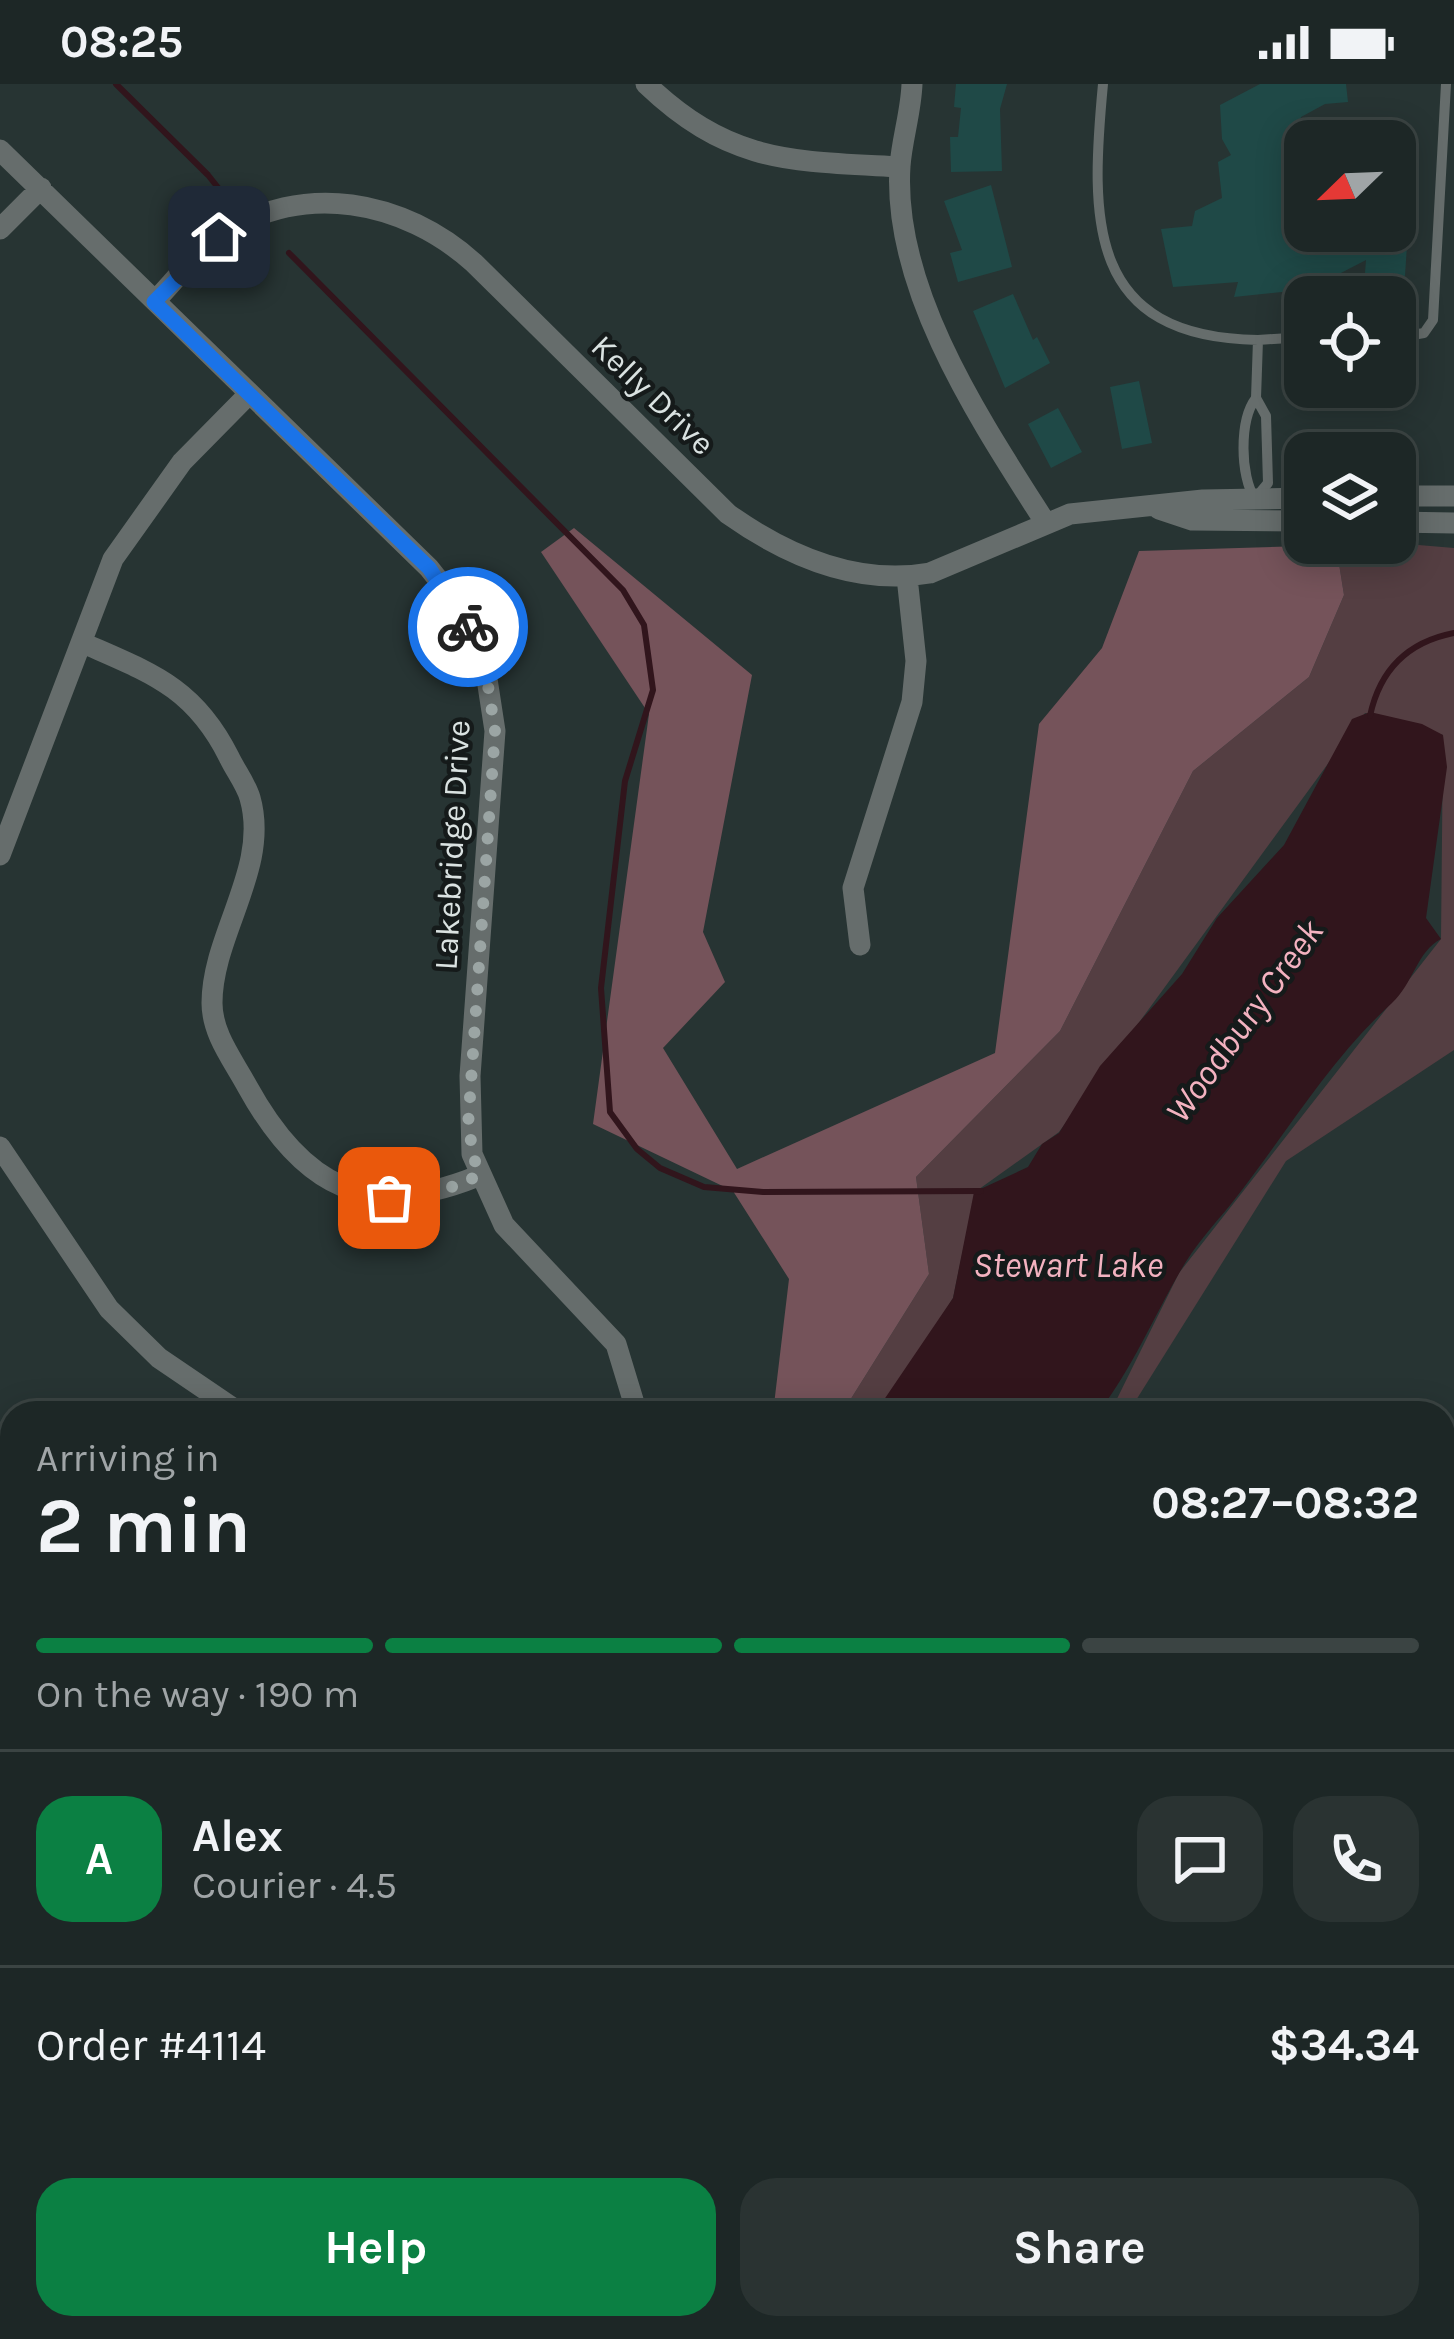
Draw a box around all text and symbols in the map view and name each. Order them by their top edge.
text: 08:25 [60,16,183,68]
north arrow [1284,120,1416,252]
map controls [1284,120,1416,564]
pin [168,186,270,288]
icon: home [186,204,252,270]
button: locate [1284,276,1416,408]
street label: Kelly Drive [584,327,722,463]
button: layers [1284,432,1416,564]
courier [408,567,528,687]
icon: bike [435,594,501,660]
street label: Lakebridge Drive [426,719,478,971]
water label: Woodbury Creek [1156,911,1332,1131]
pin [338,1147,440,1249]
icon: bag [356,1165,422,1231]
water label: Stewart Lake [973,1244,1163,1286]
text: Arriving in [36,1435,219,1481]
text: 08:27–08:32 [1151,1477,1419,1529]
text: 2 min [36,1480,251,1572]
text: On the way · 190 m [36,1671,359,1717]
button: chat [1137,1796,1263,1922]
button: phone [1293,1796,1419,1922]
text: Alex [192,1810,283,1862]
text: A [85,1833,113,1885]
text: Courier · 4.5 [192,1862,397,1908]
text: Order #4114 [36,2019,266,2071]
text: $34.34 [1269,2019,1419,2071]
button: Help [36,2178,716,2316]
button: Share [740,2178,1419,2316]

